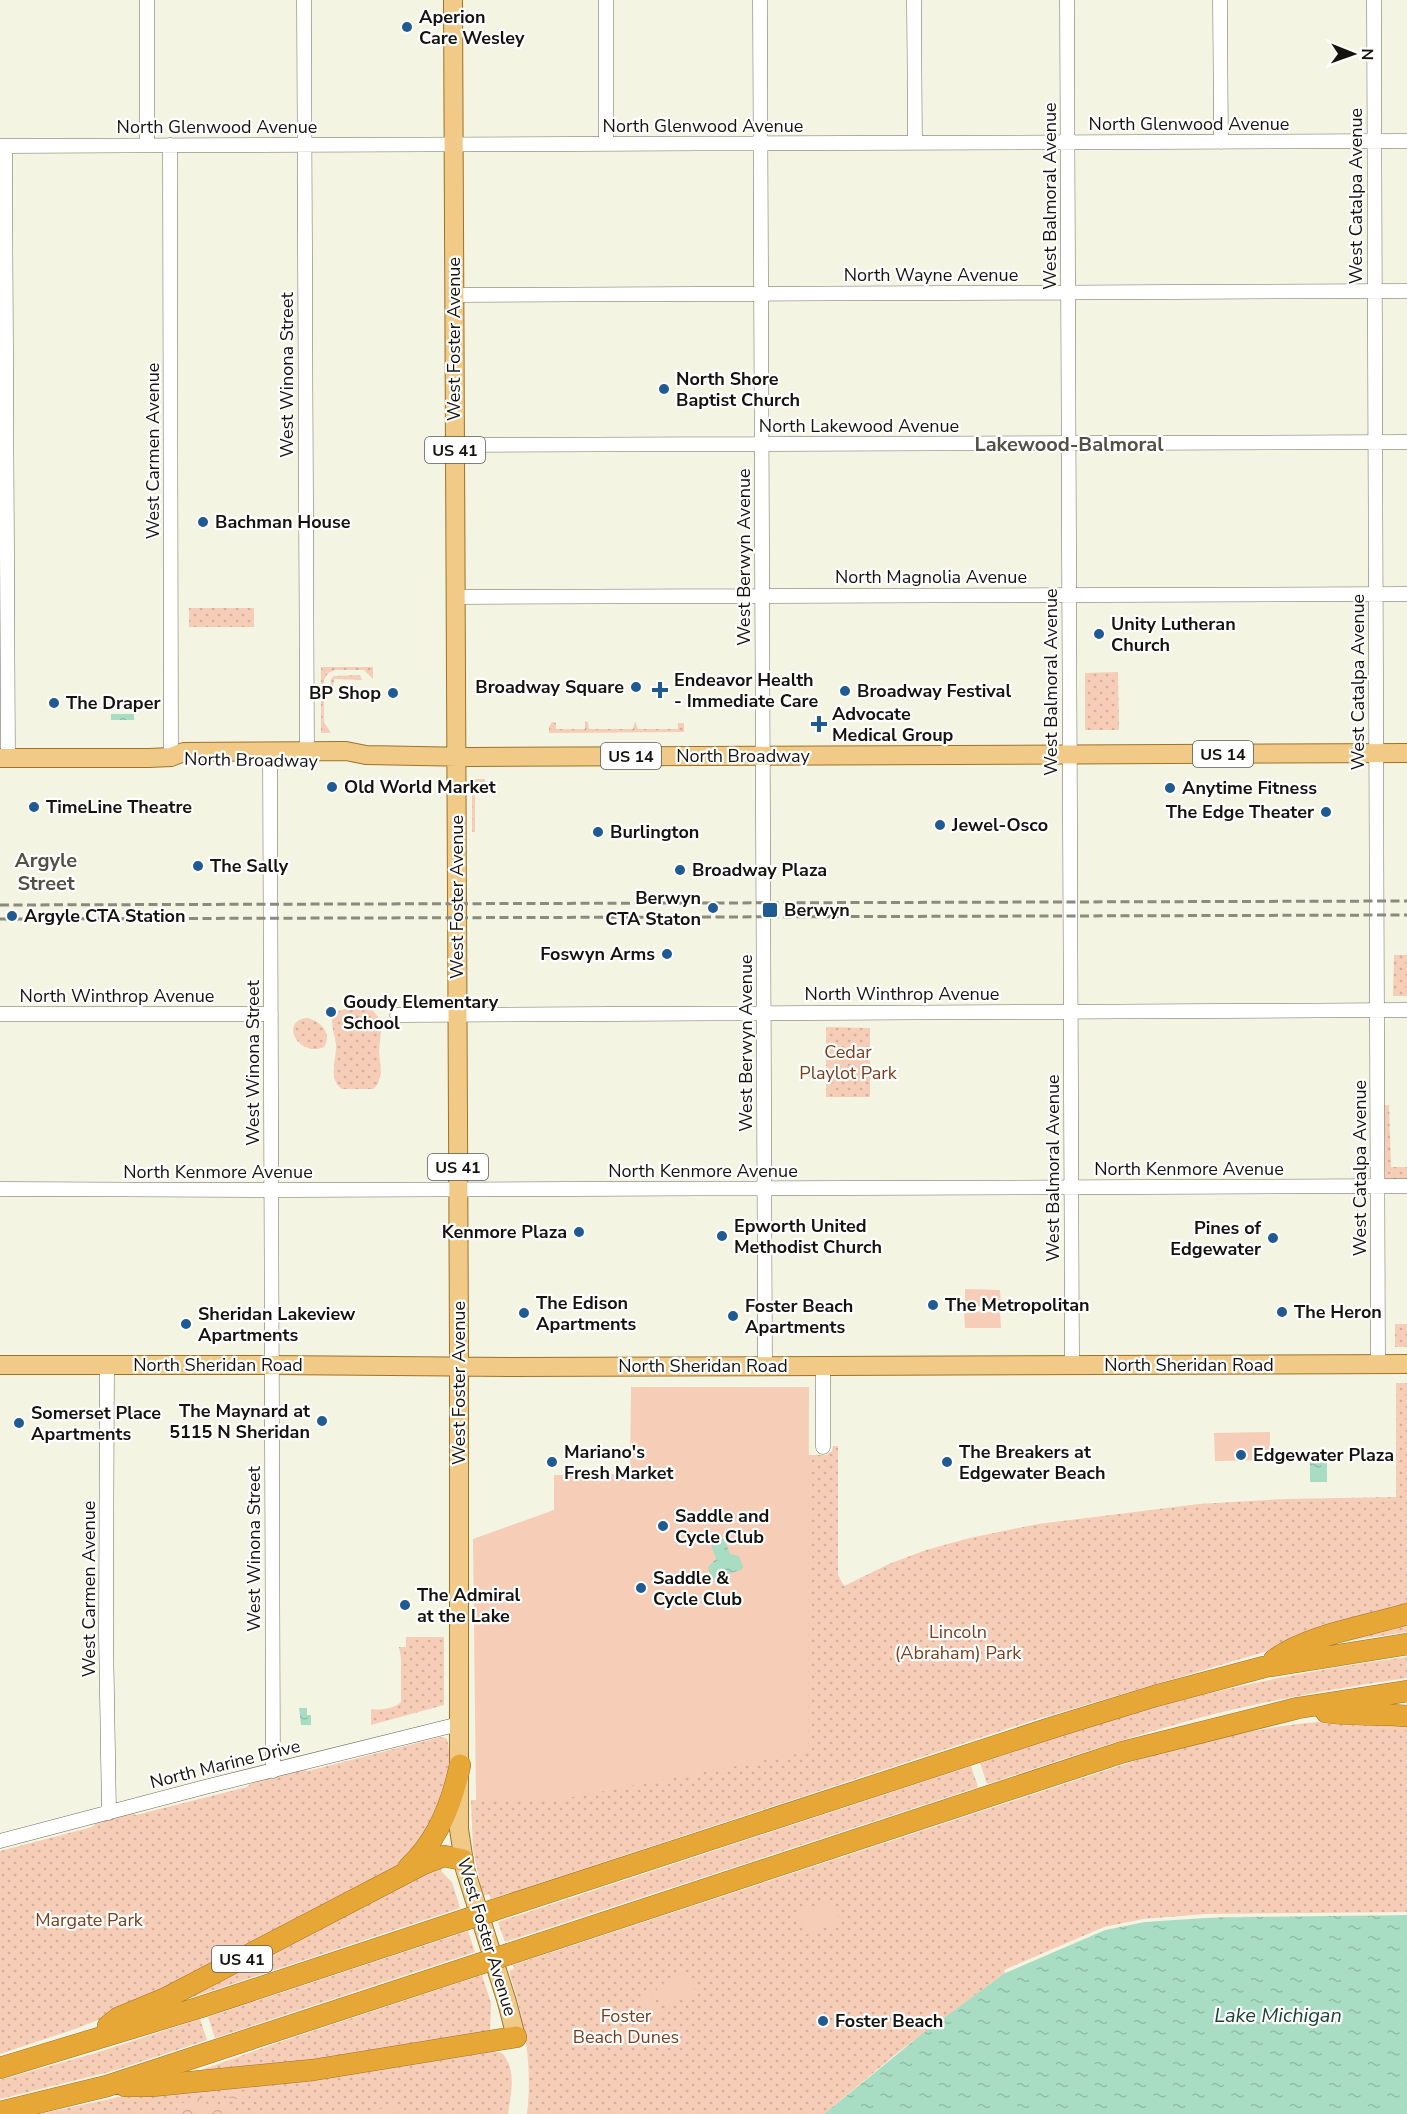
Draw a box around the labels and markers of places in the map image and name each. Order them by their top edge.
place label: Aperion Care Wesley [419,5,525,50]
marker: Aperion Care Wesley [400,20,414,34]
place label: North Shore Baptist Church [676,367,800,412]
marker: North Shore Baptist Church [657,382,671,396]
place label: Bachman House [215,510,351,534]
marker: Bachman House [196,515,210,529]
place label: Unity Lutheran Church [1111,612,1236,657]
marker: Unity Lutheran Church [1092,627,1106,641]
place label: Endeavor Health - Immediate Care [674,668,818,713]
place label: Broadway Square [475,675,624,699]
place label: Broadway Festival [857,679,1011,703]
marker: Broadway Square [629,680,643,694]
place label: BP Shop [309,681,381,705]
marker: Endeavor Health - Immediate Care [651,681,669,699]
marker: Broadway Festival [838,684,852,698]
marker: BP Shop [386,686,400,700]
place label: The Draper [66,691,160,715]
marker: The Draper [47,696,61,710]
place label: Advocate Medical Group [832,702,954,747]
marker: Advocate Medical Group [810,715,828,733]
place label: Old World Market [344,775,496,799]
place label: Anytime Fitness [1182,776,1317,800]
marker: Old World Market [325,780,339,794]
marker: Anytime Fitness [1163,781,1177,795]
place label: TimeLine Theatre [46,795,192,819]
marker: TimeLine Theatre [27,800,41,814]
place label: The Edge Theater [1166,800,1314,824]
marker: The Edge Theater [1319,805,1333,819]
place label: Jewel-Osco [951,813,1048,837]
marker: Jewel-Osco [933,818,947,832]
place label: Burlington [610,820,699,844]
marker: Burlington [591,825,605,839]
place label: The Sally [210,854,289,878]
place label: Broadway Plaza [692,858,827,882]
marker: The Sally [191,859,205,873]
marker: Broadway Plaza [673,863,687,877]
place label: Berwyn CTA Staton [605,886,701,931]
place label: Berwyn [784,898,850,922]
marker: Berwyn CTA Staton [706,901,720,915]
marker: Berwyn [761,901,779,919]
place label: Argyle CTA Station [24,904,185,928]
marker: Argyle CTA Station [5,909,19,923]
place label: Foswyn Arms [540,942,655,966]
marker: Foswyn Arms [660,947,674,961]
place label: Goudy Elementary School [343,990,499,1035]
marker: Goudy Elementary School [324,1005,338,1019]
place label: Epworth United Methodist Church [734,1214,882,1259]
place label: Pines of Edgewater [1170,1216,1261,1261]
place label: Kenmore Plaza [442,1220,567,1244]
marker: Kenmore Plaza [572,1225,586,1239]
marker: Epworth United Methodist Church [715,1229,729,1243]
marker: Pines of Edgewater [1266,1231,1280,1245]
place label: The Edison Apartments [536,1291,636,1336]
place label: The Metropolitan [945,1293,1090,1317]
place label: Foster Beach Apartments [745,1294,853,1339]
marker: The Metropolitan [926,1298,940,1312]
place label: The Heron [1294,1300,1382,1324]
place label: Sheridan Lakeview Apartments [198,1302,356,1347]
marker: The Heron [1275,1305,1289,1319]
marker: The Edison Apartments [517,1306,531,1320]
marker: Foster Beach Apartments [726,1309,740,1323]
marker: Sheridan Lakeview Apartments [179,1317,193,1331]
place label: The Maynard at 5115 N Sheridan [169,1399,310,1444]
place label: Somerset Place Apartments [31,1401,161,1446]
marker: The Maynard at 5115 N Sheridan [315,1414,329,1428]
marker: Somerset Place Apartments [12,1416,26,1430]
place label: Mariano's Fresh Market [564,1440,673,1485]
place label: The Breakers at Edgewater Beach [959,1440,1106,1485]
place label: Edgewater Plaza [1253,1443,1394,1467]
marker: Edgewater Plaza [1234,1448,1248,1462]
marker: Mariano's Fresh Market [545,1455,559,1469]
marker: The Breakers at Edgewater Beach [940,1455,954,1469]
place label: Saddle and Cycle Club [675,1504,769,1549]
marker: Saddle and Cycle Club [656,1519,670,1533]
place label: Saddle & Cycle Club [653,1566,742,1611]
marker: Saddle & Cycle Club [634,1581,648,1595]
place label: The Admiral at the Lake [417,1583,521,1628]
marker: The Admiral at the Lake [398,1598,412,1612]
place label: Foster Beach [835,2009,943,2033]
marker: Foster Beach [816,2014,830,2028]

